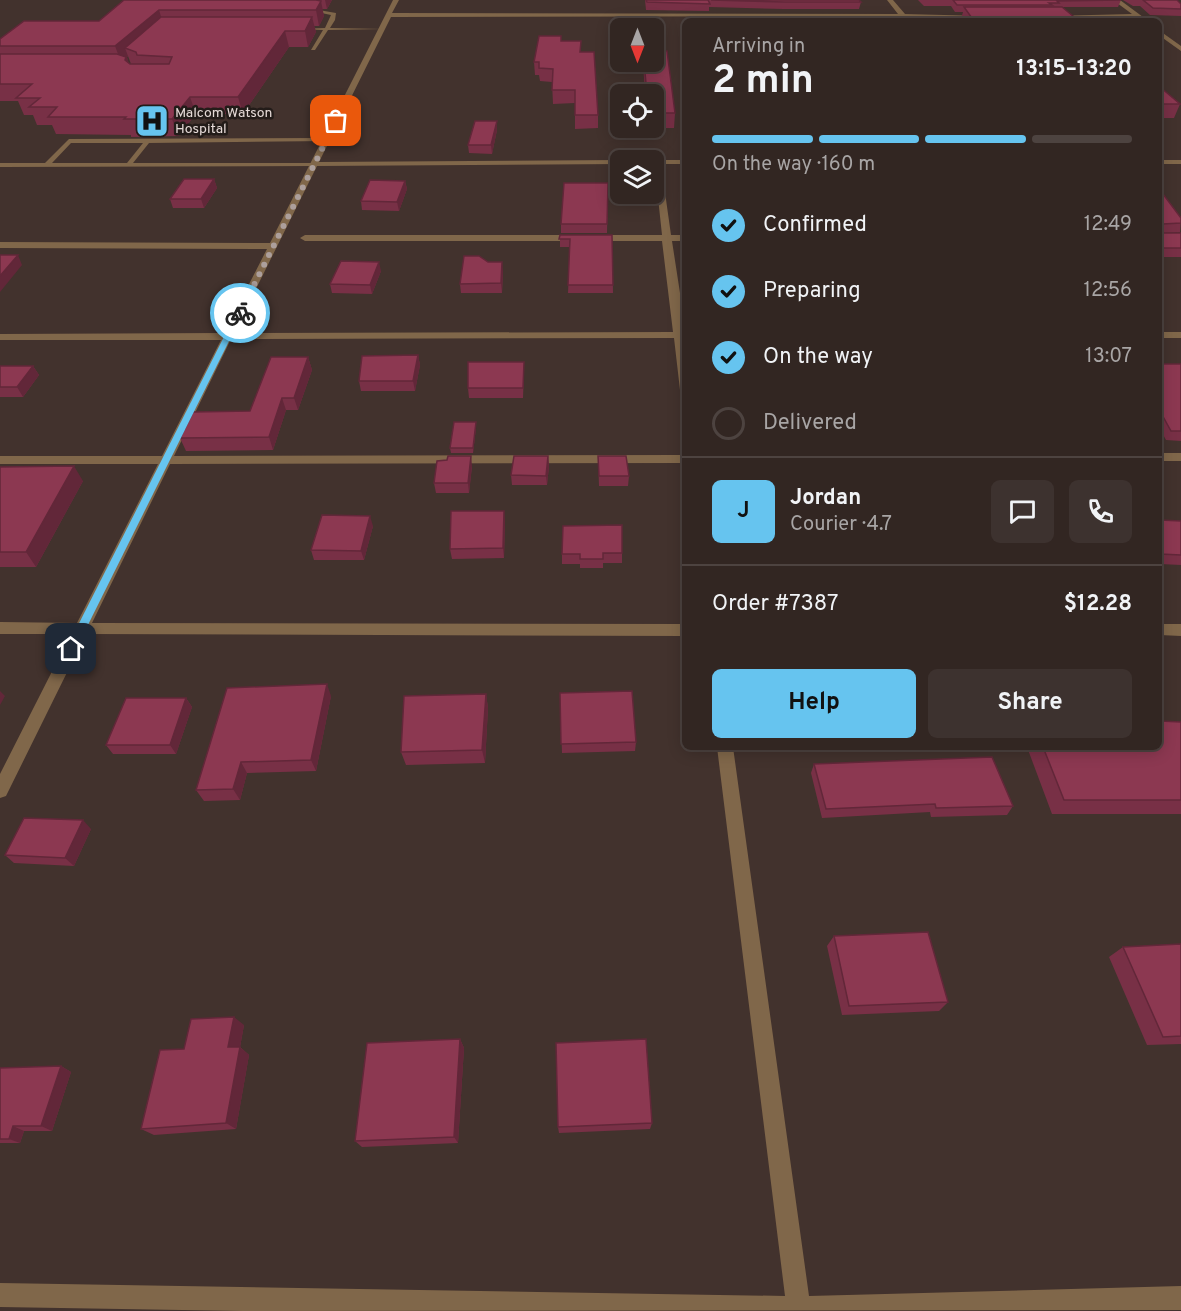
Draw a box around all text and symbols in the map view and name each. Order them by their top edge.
north arrow [610,18,664,72]
map controls [610,18,664,204]
text: Arriving in [712,34,805,60]
text: 13:15–13:20 [1016,56,1132,83]
text: 2 min [712,58,814,107]
button: locate [610,84,664,138]
pin [310,95,361,146]
hospital icon: Malcom Watson Hospital [134,103,170,139]
icon: bag [319,104,352,137]
place label: Malcom Watson Hospital [175,105,272,138]
button: layers [610,150,664,204]
text: On the way · 160 m [712,152,875,178]
icon: check [712,209,745,242]
text: Confirmed [763,212,867,239]
text: 12:49 [1084,212,1132,238]
icon: check [712,275,745,308]
text: Preparing [763,278,861,305]
text: 12:56 [1083,278,1132,304]
courier [210,283,270,343]
icon: bike [224,297,257,330]
icon: check [712,341,745,374]
text: On the way [763,344,873,371]
text: 13:07 [1085,344,1132,370]
text: Delivered [763,410,857,437]
button: chat [991,480,1054,543]
button: phone [1069,480,1132,543]
text: Jordan [790,485,861,512]
text: J [737,498,750,525]
text: Courier · 4.7 [790,512,892,538]
text: Order #7387 [712,591,838,618]
text: $12.28 [1064,591,1132,618]
pin [45,623,96,674]
icon: home [54,632,87,665]
button: Help [712,669,916,738]
button: Share [928,669,1132,738]

